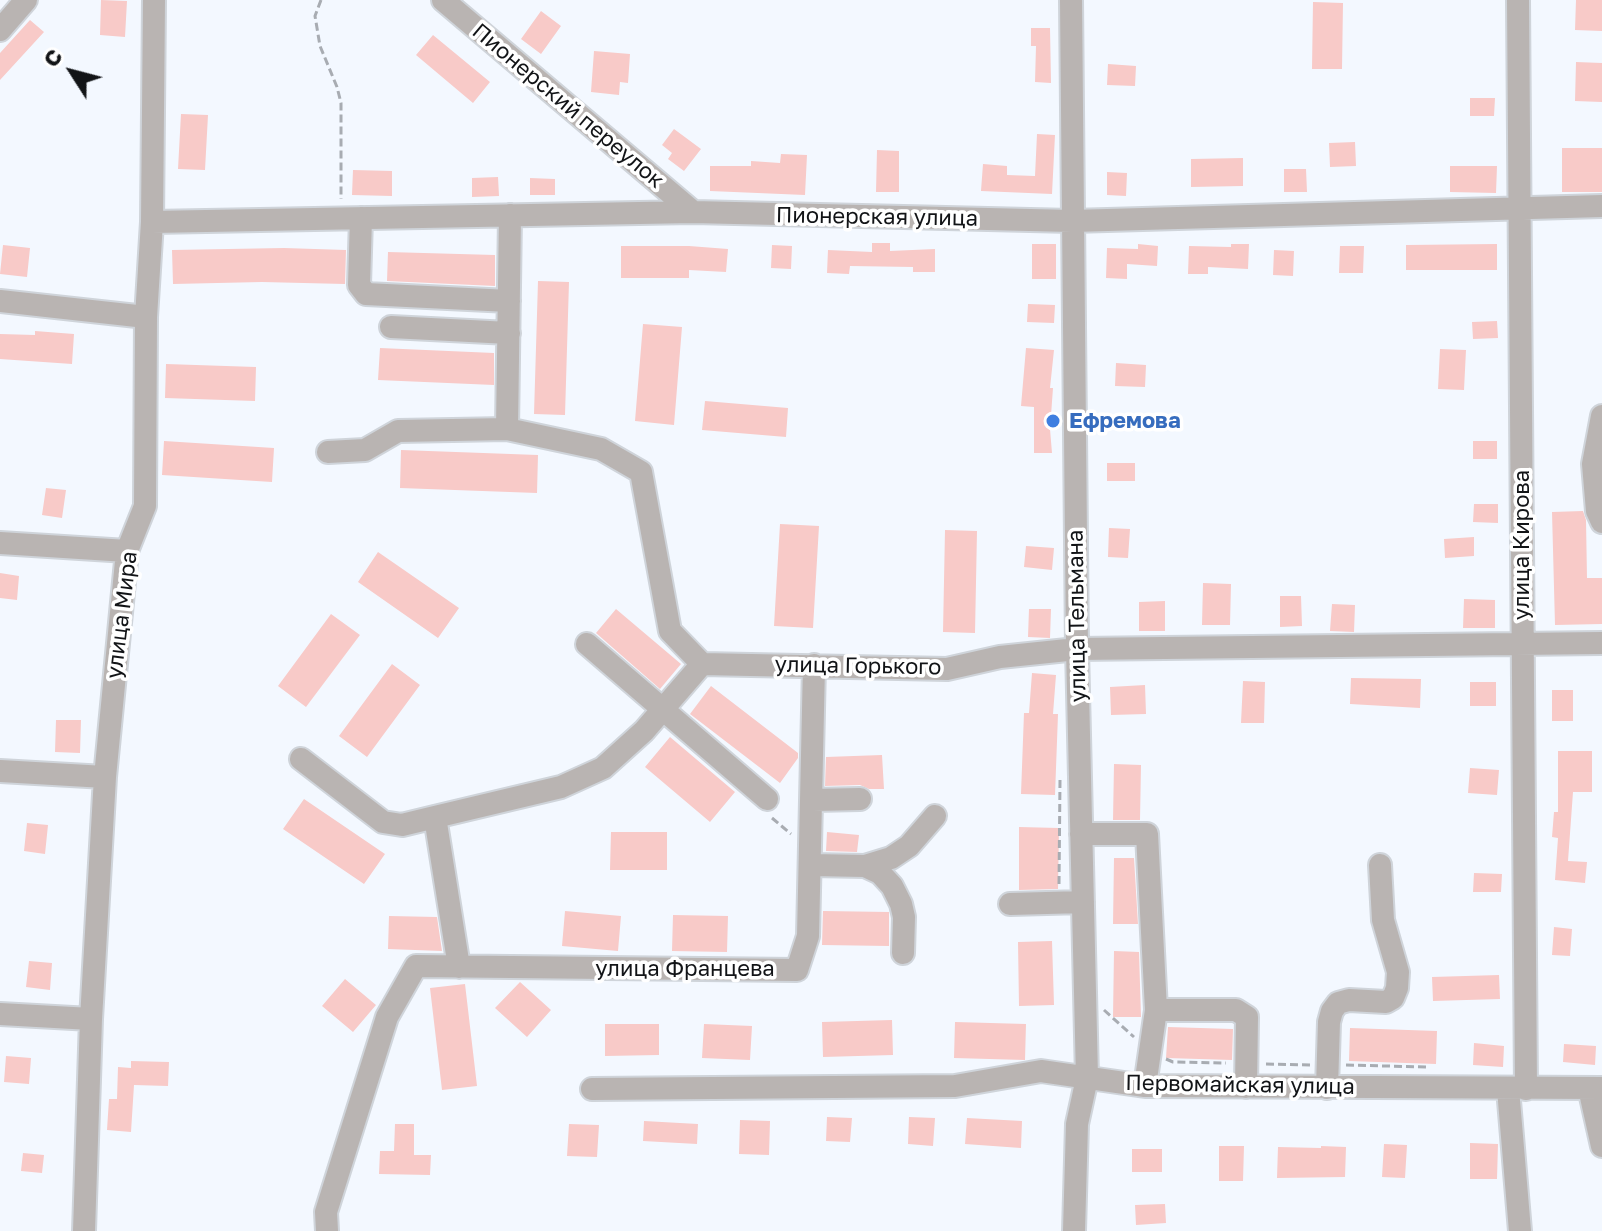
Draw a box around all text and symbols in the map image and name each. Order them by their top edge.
street label: Пионерский переулок [467,18,669,194]
north arrow [32,32,112,112]
text: С [37,43,68,72]
street label: Пионерская улица [776,202,978,232]
place label: Ефремова [1069,408,1181,434]
marker: Ефремова [1044,412,1062,430]
street label: улица Кирова [1509,470,1535,620]
street label: улица Тельмана [1062,529,1092,703]
street label: улица Мира [101,550,143,680]
street label: улица Горького [774,651,942,681]
street label: улица Францева [595,956,775,982]
street label: Первомайская улица [1125,1070,1355,1100]

